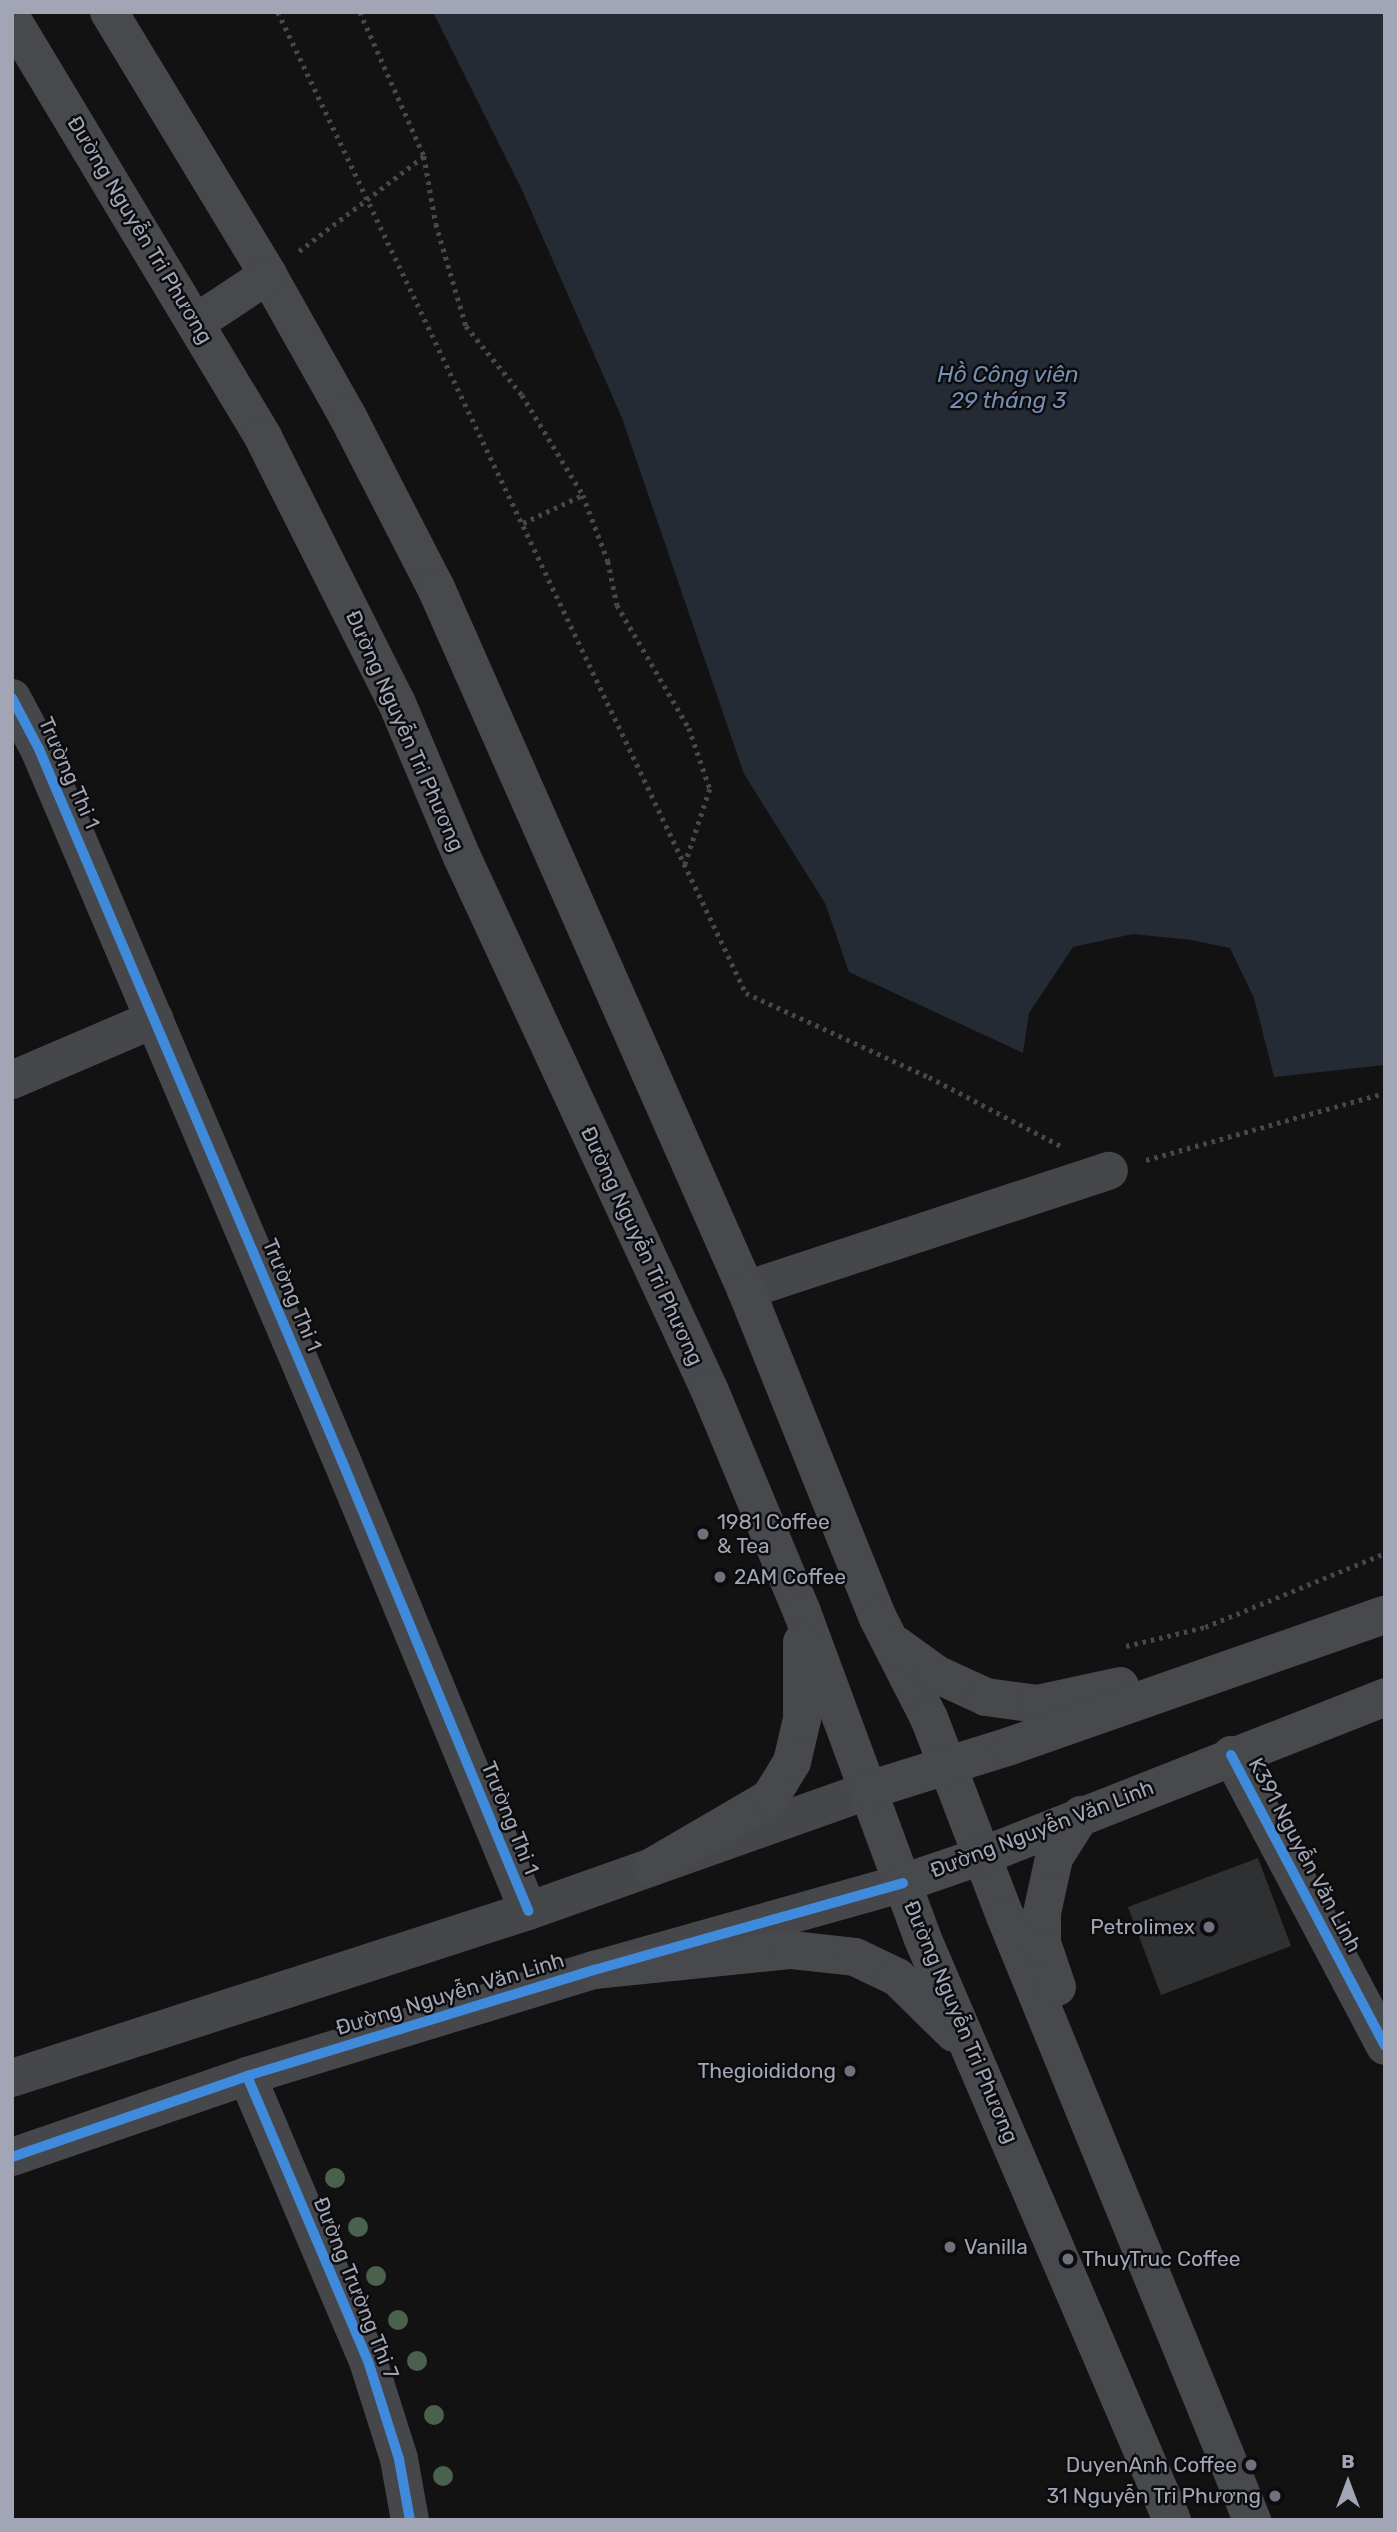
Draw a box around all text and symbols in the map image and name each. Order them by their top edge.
street label: Đường Nguyễn Tri Phương [62,111,218,349]
water label: Hồ Công viên 29 tháng 3 [937,360,1079,414]
street label: Đường Nguyễn Tri Phương [340,606,470,856]
street label: Trường Thi 1 [33,713,105,833]
street label: Đường Nguyễn Tri Phương [575,1122,709,1370]
street label: Trường Thi 1 [257,1235,327,1355]
place label: 1981 Coffee & Tea [717,1509,830,1559]
marker: 1981 Coffee & Tea [695,1526,711,1542]
place label: 2AM Coffee [734,1564,846,1590]
marker: 2AM Coffee [712,1569,728,1585]
street label: K391 Nguyễn Văn Linh [1243,1753,1367,1957]
street label: Trường Thi 1 [476,1757,544,1879]
street label: Đường Nguyễn Văn Linh [926,1775,1158,1883]
street label: Đường Nguyễn Tri Phương [898,1897,1024,2147]
place label: Petrolimex [1090,1914,1195,1940]
marker: Petrolimex [1201,1919,1217,1935]
street label: Đường Nguyễn Văn Linh [333,1947,567,2041]
place label: Thegioididong [698,2058,836,2084]
marker: Thegioididong [842,2063,858,2079]
street label: Đường Trường Thi 7 [308,2193,404,2383]
place label: Vanilla [964,2234,1028,2260]
marker: Vanilla [942,2239,958,2255]
place label: ThuyTruc Coffee [1082,2246,1241,2272]
marker: ThuyTruc Coffee [1060,2251,1076,2267]
north arrow [1313,2448,1383,2518]
text: B [1341,2450,1355,2473]
place label: DuyenAnh Coffee [1066,2452,1237,2478]
marker: DuyenAnh Coffee [1243,2457,1259,2473]
place label: 31 Nguyễn Tri Phương [1046,2483,1261,2509]
marker: 31 Nguyễn Tri Phương [1267,2488,1283,2504]

